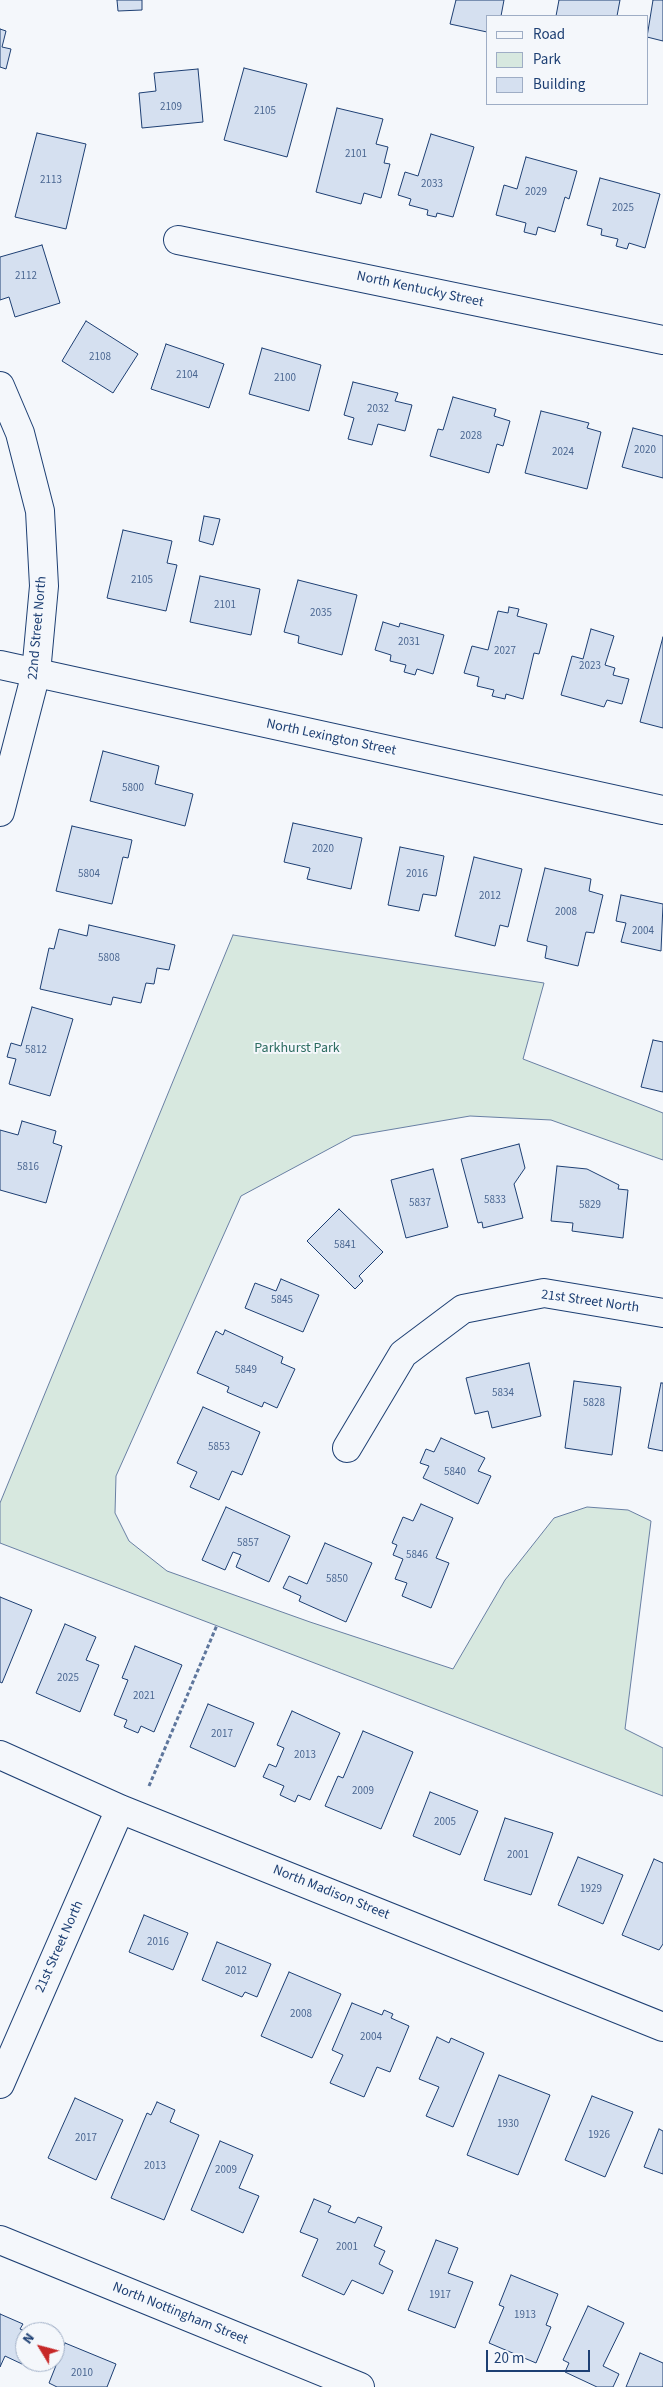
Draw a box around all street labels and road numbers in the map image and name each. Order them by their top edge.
street label: North Kentucky Street [355,268,485,312]
street label: 22nd Street North [25,576,51,680]
street label: North Lexington Street [265,716,397,760]
street label: 21st Street North [540,1287,640,1317]
street label: North Madison Street [270,1862,392,1924]
street label: 21st Street North [32,1898,88,1996]
street label: North Nottingham Street [110,2279,250,2349]

